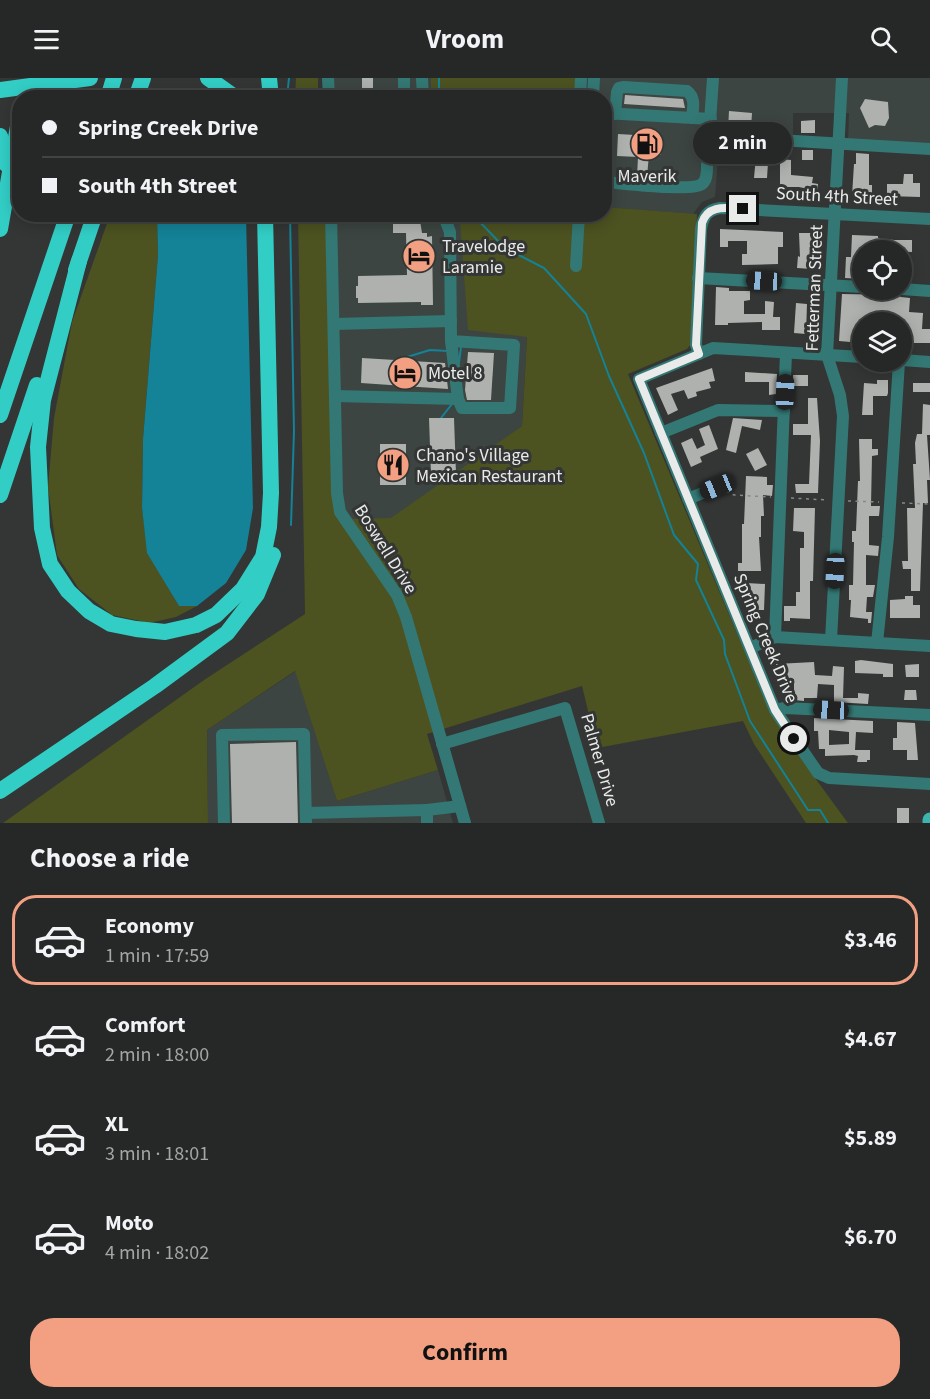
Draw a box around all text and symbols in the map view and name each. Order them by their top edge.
text: Vroom [426,20,504,59]
icon: menu [30,23,63,56]
icon: search [867,23,900,56]
text: Spring Creek Drive [78,112,259,144]
callout: 2 min [694,122,792,164]
fuel station icon: Maverik [629,126,665,162]
text: 2 min [718,129,767,157]
place label: Maverik [617,164,677,189]
text: South 4th Street [78,170,237,202]
street label: South 4th Street [775,181,899,212]
route end [729,195,756,222]
street label: Fetterman Street [800,224,829,352]
place label: Travelodge Laramie [442,234,525,280]
hotel icon: Travelodge Laramie [401,238,437,274]
map controls [852,240,912,372]
button: locate [852,240,912,300]
car [746,271,782,291]
button: layers [852,312,912,372]
hotel icon: Motel 8 [387,355,423,391]
place label: Motel 8 [428,361,482,386]
car [775,374,795,410]
place label: Chano's Village Mexican Restaurant [416,443,562,489]
restaurant icon: Chano's Village Mexican Restaurant [375,447,411,483]
car [697,472,737,502]
street label: Boswell Drive [348,500,423,599]
car [825,553,845,589]
street label: Spring Creek Drive [727,570,804,707]
car [813,700,849,720]
street label: Palmer Drive [574,711,625,810]
route start [780,725,807,752]
text: Choose a ride [30,839,190,878]
text: Economy [105,910,194,942]
icon: car [33,913,87,967]
text: $3.46 [844,924,897,956]
text: 1 min · 17:59 [105,942,209,970]
text: Comfort [105,1009,186,1041]
icon: car [33,1012,87,1066]
text: $4.67 [844,1023,897,1055]
text: 2 min · 18:00 [105,1041,209,1069]
text: XL [105,1108,129,1140]
icon: car [33,1111,87,1165]
text: $5.89 [844,1122,897,1154]
text: 3 min · 18:01 [105,1140,209,1168]
text: Moto [105,1207,154,1239]
icon: car [33,1210,87,1264]
text: $6.70 [844,1221,897,1253]
text: 4 min · 18:02 [105,1239,209,1267]
button: Confirm [30,1318,900,1387]

